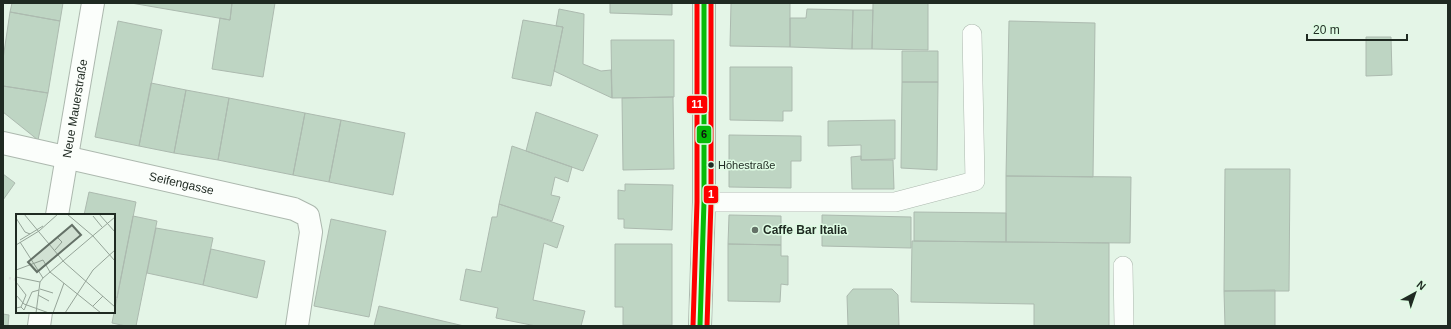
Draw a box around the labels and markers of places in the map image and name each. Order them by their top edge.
place label: Höhestraße [718,159,775,171]
marker: Höhestraße [706,160,716,170]
place label: Caffe Bar Italia [763,223,847,237]
marker: Caffe Bar Italia [750,225,760,235]

